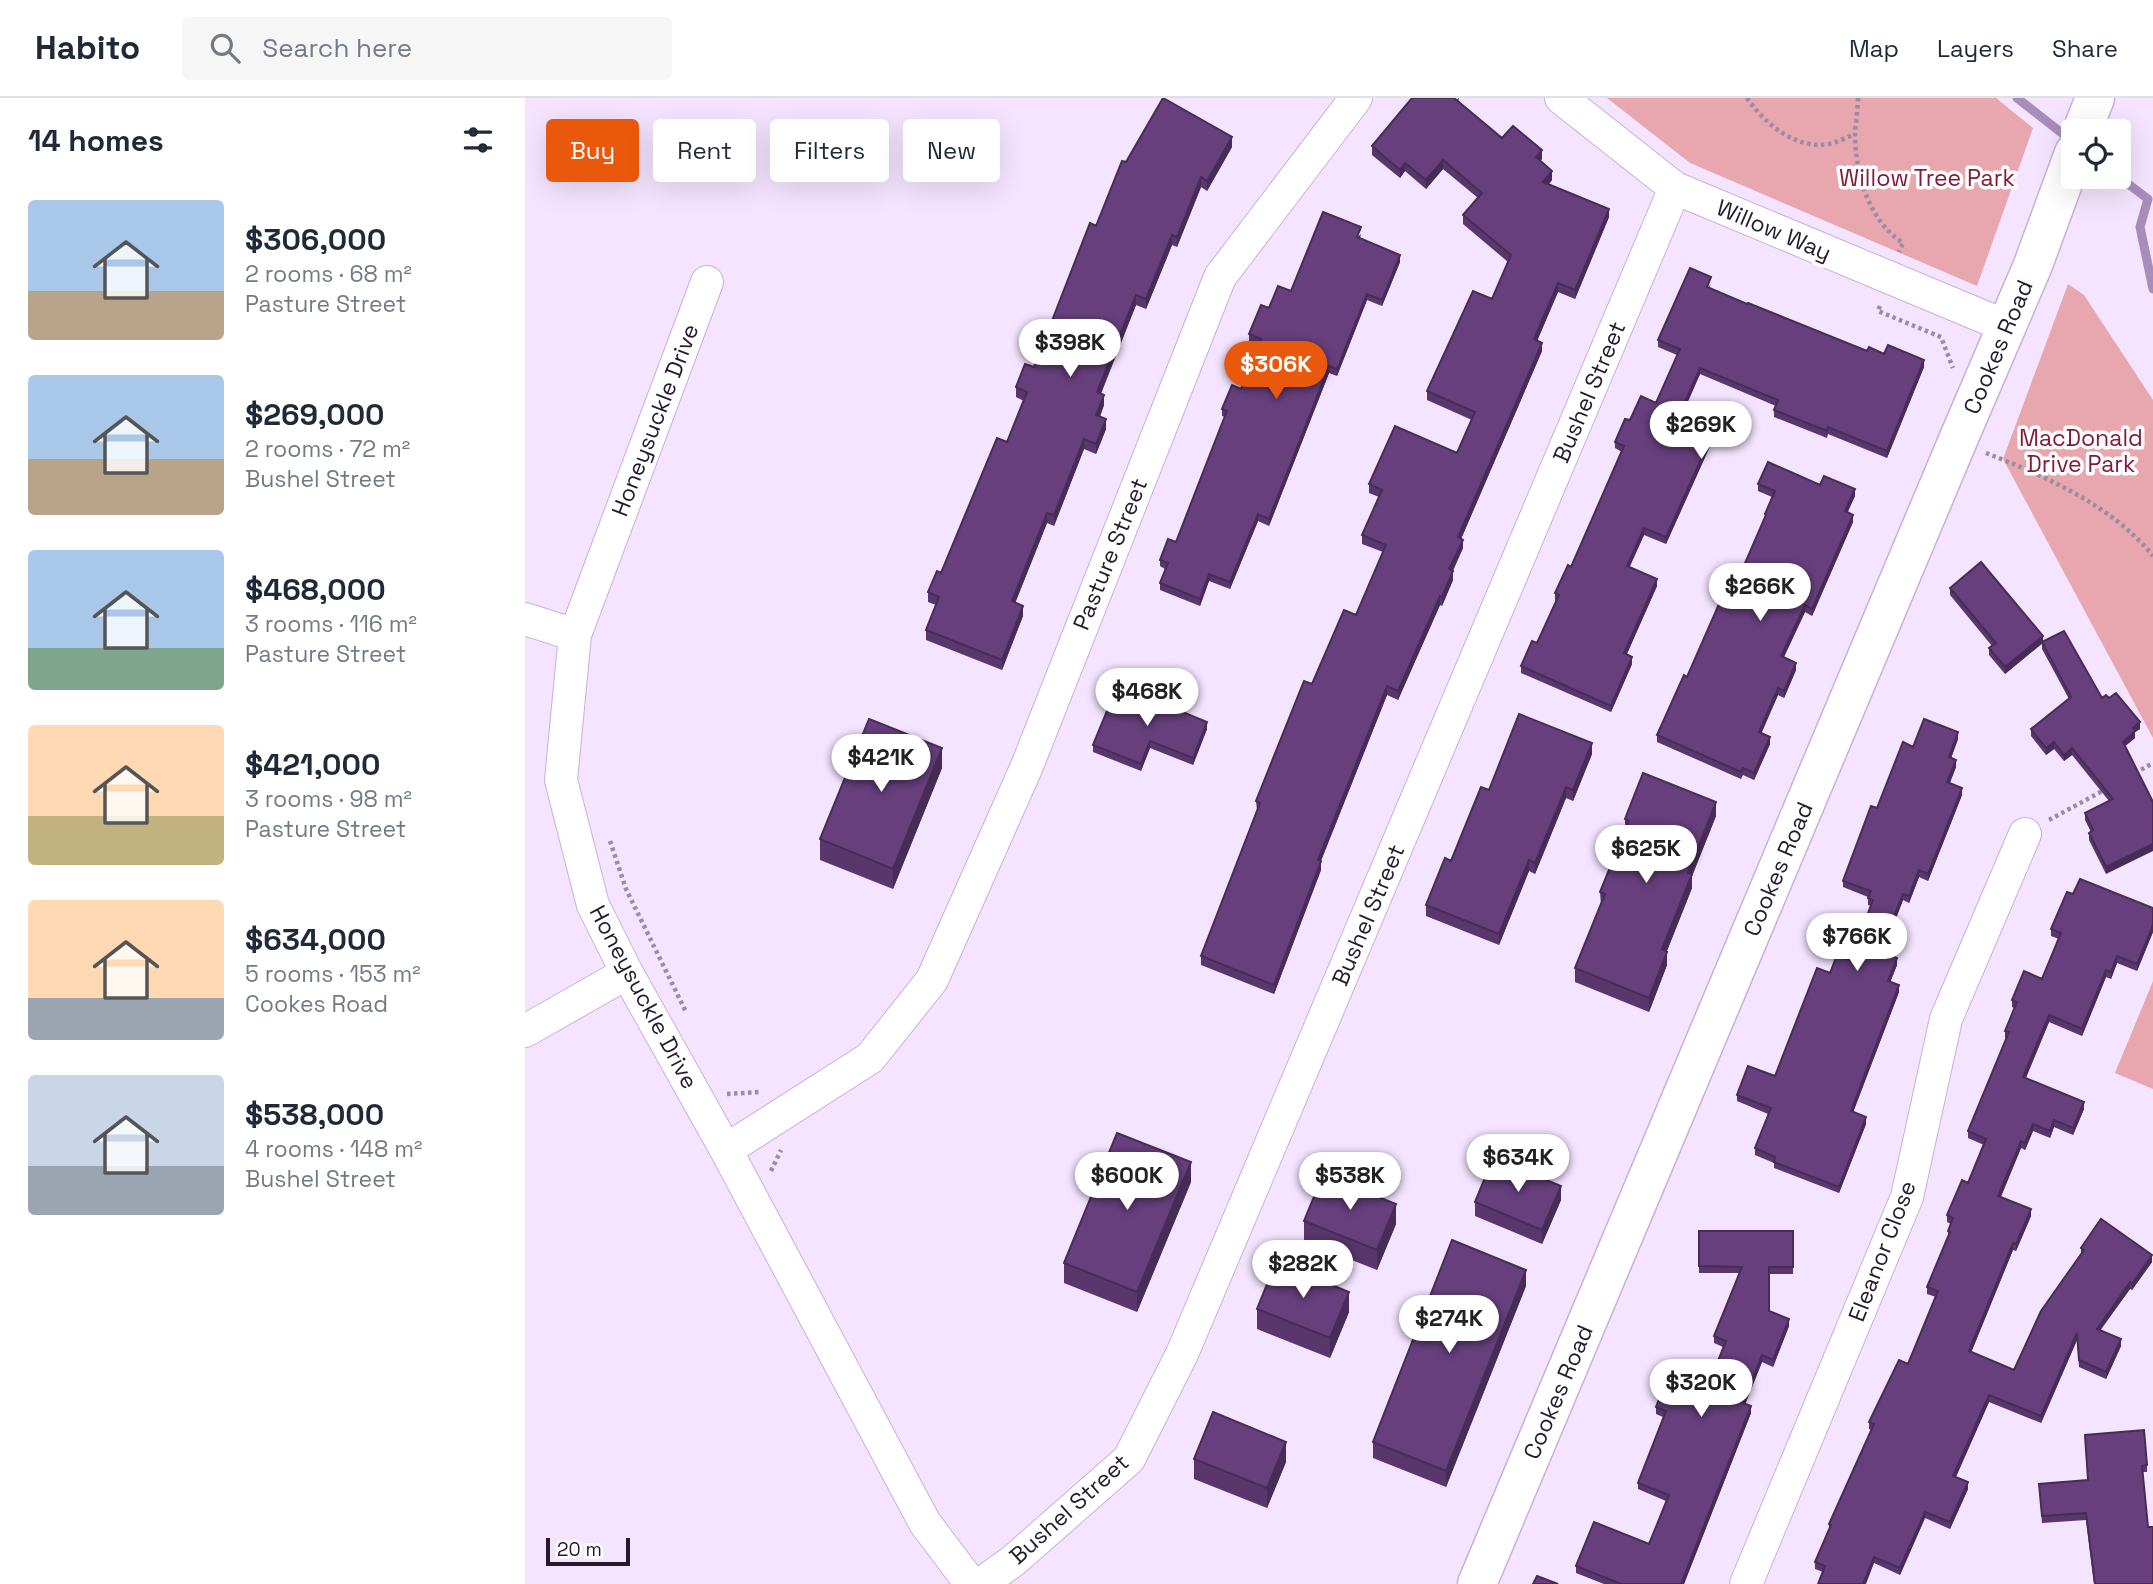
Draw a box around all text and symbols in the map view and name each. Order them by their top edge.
search box [182,17,672,80]
text: Habito [35,27,140,69]
icon: search [206,29,244,67]
text: Search here [262,31,412,65]
text: Map [1849,33,1899,64]
text: Layers [1937,33,2014,64]
text: Share [2052,33,2118,64]
chip: Buy [546,119,639,182]
chip: Rent [653,119,756,182]
chip: Filters [770,119,889,182]
chip: New [903,119,1000,182]
map controls [2061,119,2131,189]
button: locate [2061,119,2131,189]
text: 14 homes [28,121,164,160]
icon: filters [459,121,497,159]
park label: Willow Tree Park [1839,163,2015,193]
street label: Willow Way [1712,192,1836,268]
text: $306,000 [245,220,386,259]
icon: home [84,228,168,312]
text: 2 rooms · 68 m² [245,259,412,289]
street label: Cookes Road [1956,275,2040,419]
text: Pasture Street [245,289,406,319]
street label: Bushel Street [1546,317,1632,467]
street label: Honeysuckle Drive [604,320,706,520]
pin: $398K [1021,320,1119,379]
text: $398K [1035,327,1105,357]
pin: $306K [1227,342,1325,401]
text: $306K [1240,349,1312,379]
text: $269,000 [245,395,385,434]
pin: $269K [1652,402,1750,461]
icon: home [84,403,168,487]
text: $269K [1666,409,1736,439]
park label: MacDonald Drive Park [2019,423,2143,479]
text: 2 rooms · 72 m² [245,434,410,464]
text: Bushel Street [245,464,396,494]
street label: Pasture Street [1066,474,1154,634]
pin: $266K [1711,564,1809,623]
text: $468,000 [245,570,386,609]
text: $266K [1725,571,1795,601]
icon: home [84,578,168,662]
text: 3 rooms · 116 m² [245,609,417,639]
text: Pasture Street [245,639,406,669]
pin: $468K [1098,668,1196,728]
text: $468K [1112,676,1182,706]
pin: $421K [832,734,930,794]
text: $421K [847,742,915,772]
text: $421,000 [245,745,380,784]
icon: home [84,753,168,837]
text: 3 rooms · 98 m² [245,784,412,814]
street label: Cookes Road [1736,797,1820,941]
text: Pasture Street [245,814,406,844]
pin: $625K [1597,826,1695,885]
text: $625K [1611,833,1681,863]
street label: Bushel Street [1325,840,1411,990]
street label: Honeysuckle Drive [583,900,705,1094]
pin: $766K [1808,914,1906,973]
text: $634,000 [245,920,386,959]
text: $766K [1822,921,1892,951]
icon: home [84,928,168,1012]
text: 5 rooms · 153 m² [245,959,421,989]
text: Cookes Road [245,989,388,1019]
text: $538,000 [245,1095,384,1134]
icon: home [84,1103,168,1187]
text: 4 rooms · 148 m² [245,1134,422,1164]
pin: $634K [1469,1134,1567,1194]
text: $634K [1482,1142,1554,1172]
pin: $600K [1078,1152,1176,1212]
pin: $538K [1301,1152,1399,1212]
text: $600K [1091,1160,1163,1190]
text: $538K [1315,1160,1385,1190]
text: Bushel Street [245,1164,396,1194]
street label: Eleanor Close [1841,1176,1923,1326]
pin: $282K [1254,1240,1352,1300]
text: $282K [1268,1248,1338,1278]
pin: $274K [1400,1296,1498,1355]
text: $274K [1415,1303,1483,1333]
street label: Cookes Road [1516,1320,1600,1464]
pin: $320K [1652,1360,1750,1419]
text: $320K [1666,1367,1736,1397]
street label: Bushel Street [1003,1447,1135,1571]
scale bar [546,1535,630,1567]
text: 20 m [557,1537,602,1562]

